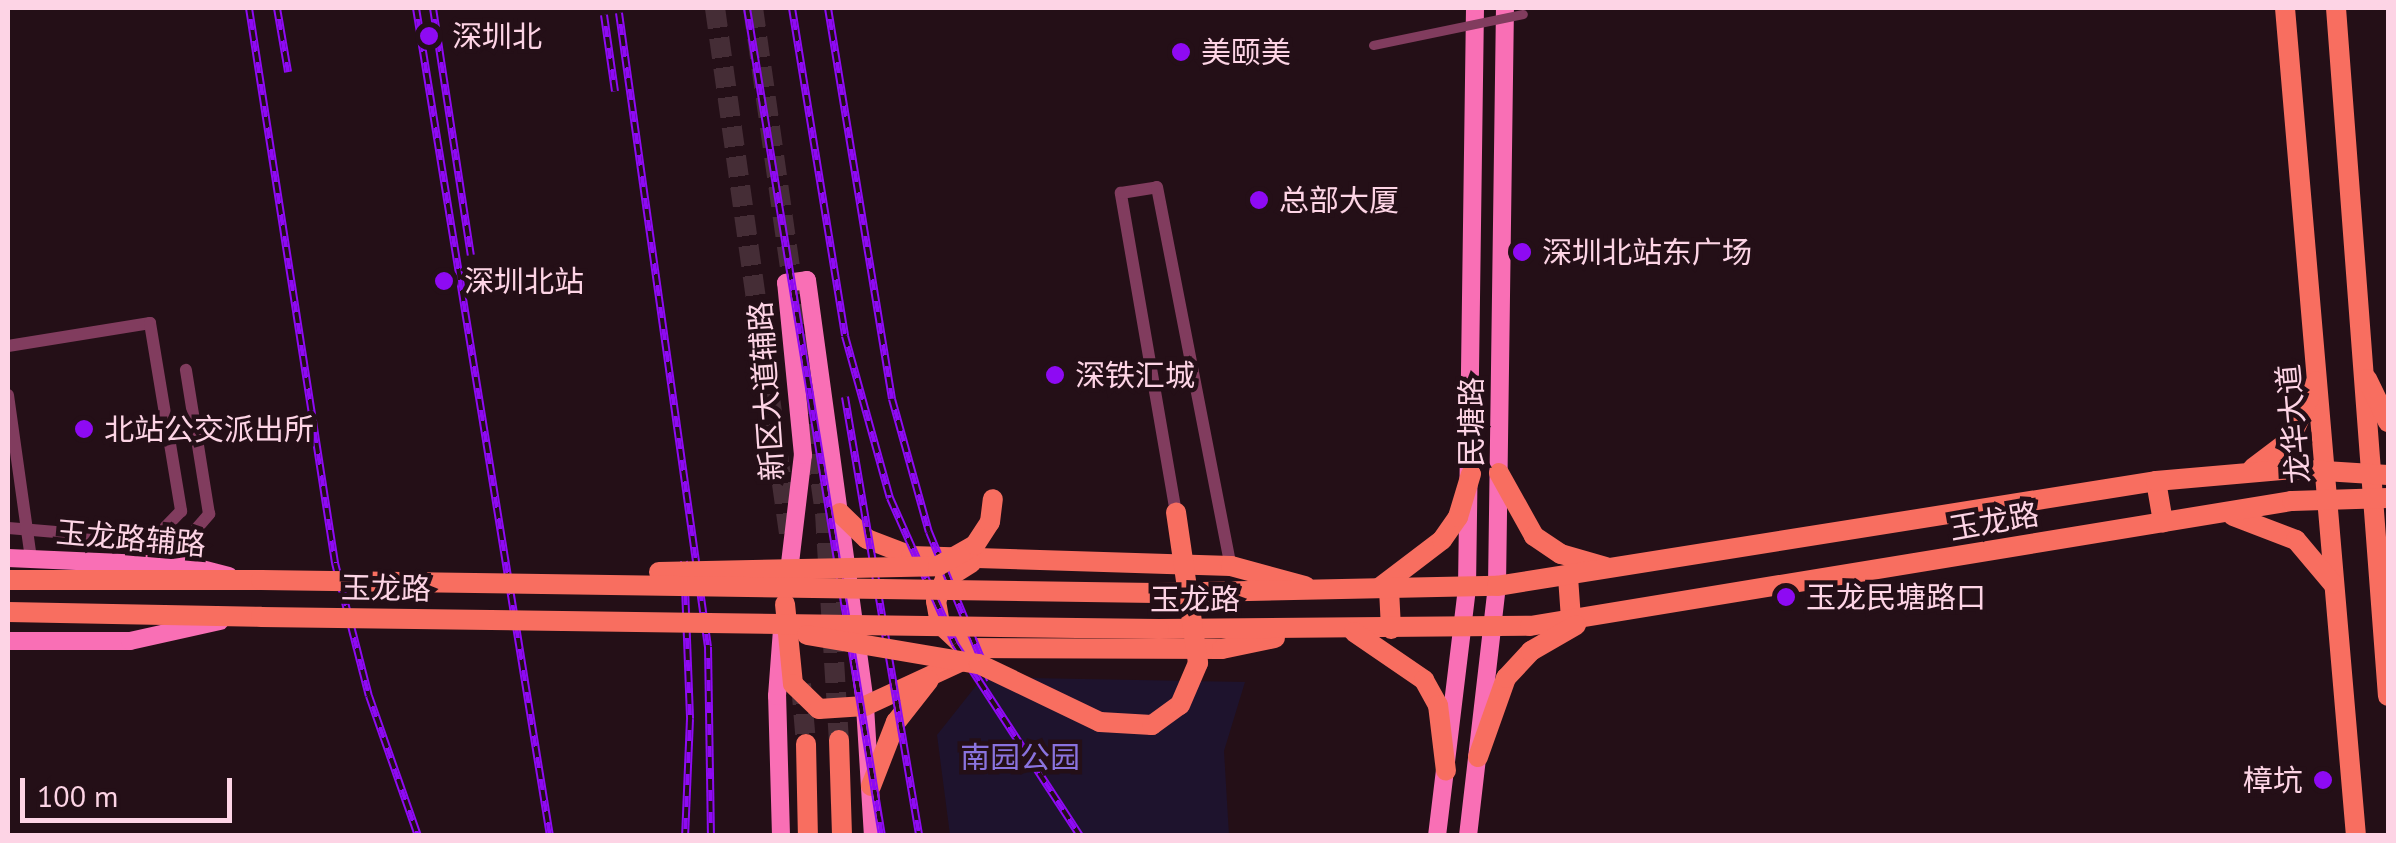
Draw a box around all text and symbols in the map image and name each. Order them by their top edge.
place label: 深圳北 [452,18,542,54]
marker: 深圳北 [416,23,442,49]
place label: 美颐美 [1201,34,1291,70]
marker: 美颐美 [1170,41,1192,63]
place label: 总部大厦 [1279,182,1399,218]
marker: 总部大厦 [1248,189,1270,211]
place label: 深圳北站东广场 [1542,234,1752,270]
marker: 深圳北站东广场 [1511,241,1533,263]
place label: 深圳北站 [464,263,584,299]
marker: 深圳北站 [433,270,455,292]
street label: 新区大道辅路 [742,300,790,482]
place label: 深铁汇城 [1075,357,1195,393]
street label: 龙华大道 [2270,363,2316,485]
marker: 深铁汇城 [1044,364,1066,386]
street label: 民塘路 [1453,377,1489,467]
place label: 北站公交派出所 [104,411,314,447]
marker: 北站公交派出所 [73,418,95,440]
street label: 玉龙路 [1947,495,2041,547]
street label: 玉龙路辅路 [55,514,207,562]
street label: 玉龙路 [341,569,431,607]
place label: 玉龙民塘路口 [1806,579,1986,615]
street label: 玉龙路 [1150,581,1240,617]
marker: 玉龙民塘路口 [1775,586,1797,608]
park label: 南园公园 [960,739,1080,775]
scale bar [25,758,238,820]
place label: 樟坑 [2243,762,2303,798]
marker: 樟坑 [2312,769,2334,791]
text: 100 m [37,776,118,815]

